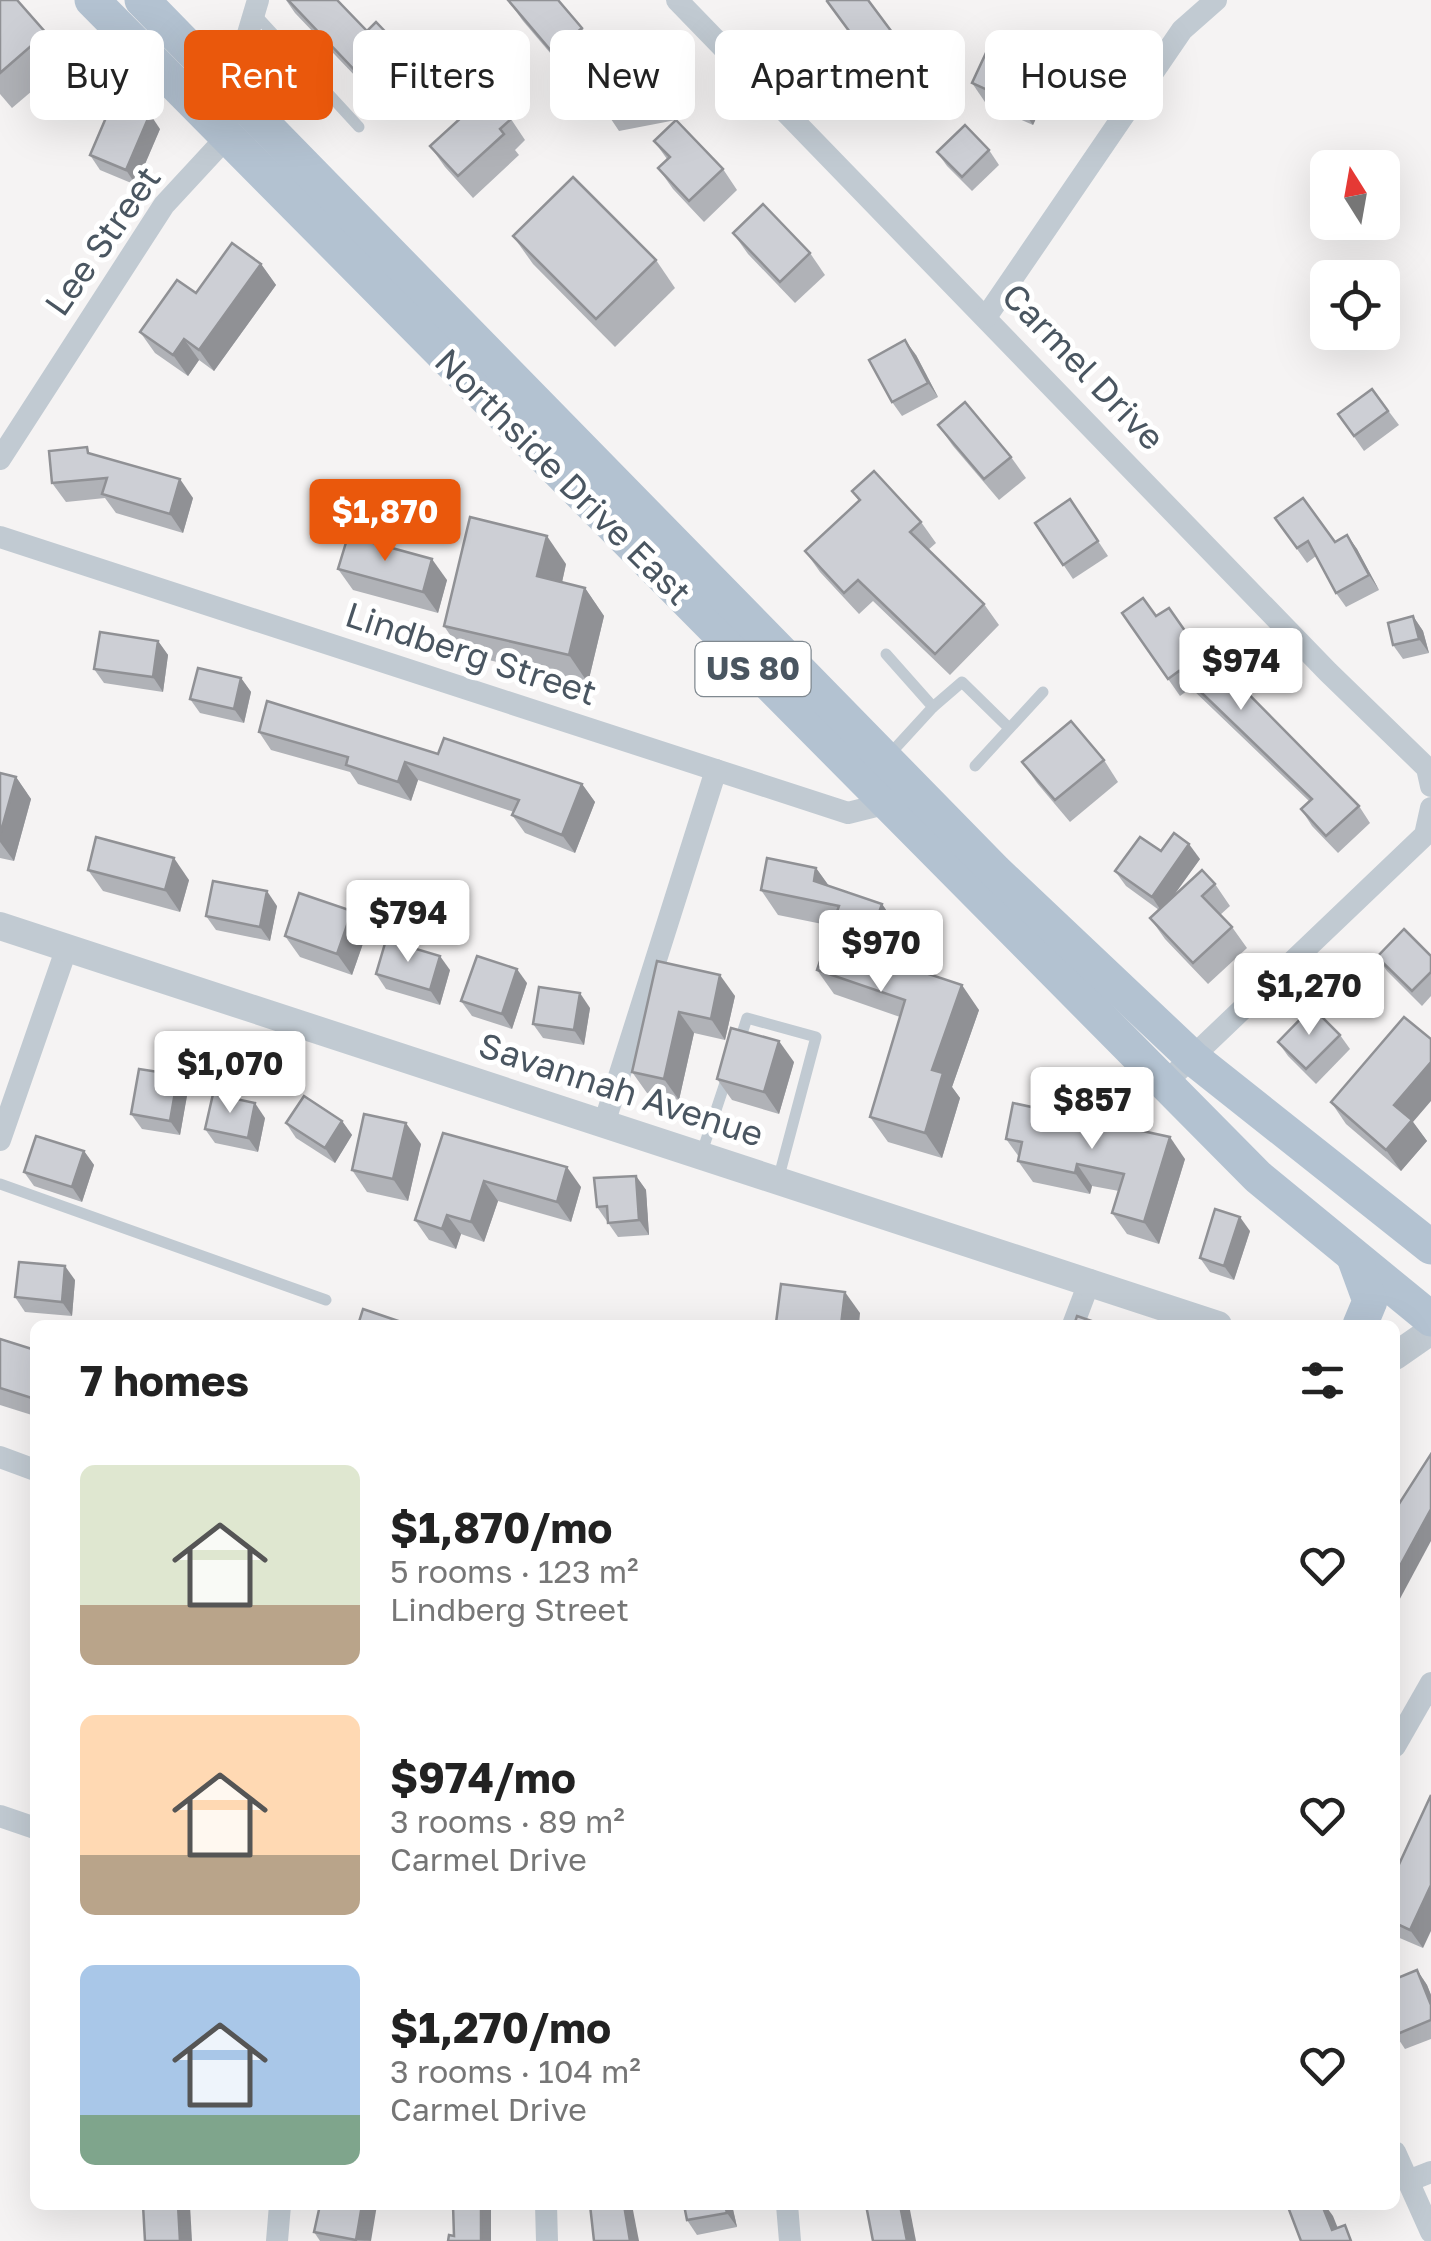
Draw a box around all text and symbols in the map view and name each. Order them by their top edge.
chip: Buy [30,30,164,120]
chip: Rent [184,30,333,120]
chip: Filters [353,30,530,120]
chip: New [550,30,695,120]
chip: Apartment [715,30,965,120]
chip: House [985,30,1163,120]
north arrow [1310,150,1400,240]
map controls [1310,150,1400,350]
street label: Lee Street [35,158,169,323]
button: locate [1310,260,1400,350]
street label: Carmel Drive [994,274,1174,458]
street label: Northside Drive East [427,340,700,613]
pin: $1,870 [304,479,466,564]
text: $1,870 [332,492,438,530]
street label: Lindberg Street [341,593,602,713]
pin: $974 [1182,628,1300,713]
text: $974 [1201,641,1281,679]
road number: US 80 [696,642,810,696]
pin: $794 [349,880,467,965]
text: $794 [368,893,448,931]
pin: $970 [822,910,940,995]
text: $970 [841,923,921,961]
pin: $1,270 [1228,953,1390,1038]
text: $1,270 [1256,966,1362,1004]
street label: Savannah Avenue [474,1023,769,1155]
pin: $1,070 [149,1031,311,1116]
text: $1,070 [176,1044,284,1082]
pin: $857 [1033,1067,1151,1152]
text: $857 [1053,1080,1131,1118]
icon: filters [1295,1353,1350,1408]
text: 7 homes [80,1355,249,1405]
text: $1,870/mo [390,1502,612,1552]
icon: home [160,1505,280,1625]
icon: heart [1295,1538,1350,1593]
text: 5 rooms · 123 m² [390,1552,639,1590]
text: Lindberg Street [390,1590,629,1628]
text: $974/mo [390,1752,576,1802]
icon: home [160,1755,280,1875]
icon: heart [1295,1788,1350,1843]
text: 3 rooms · 89 m² [390,1802,625,1840]
text: Carmel Drive [390,1840,587,1878]
text: $1,270/mo [390,2002,611,2052]
icon: home [160,2005,280,2125]
icon: heart [1295,2038,1350,2093]
text: 3 rooms · 104 m² [390,2052,641,2090]
text: Carmel Drive [390,2090,587,2128]

